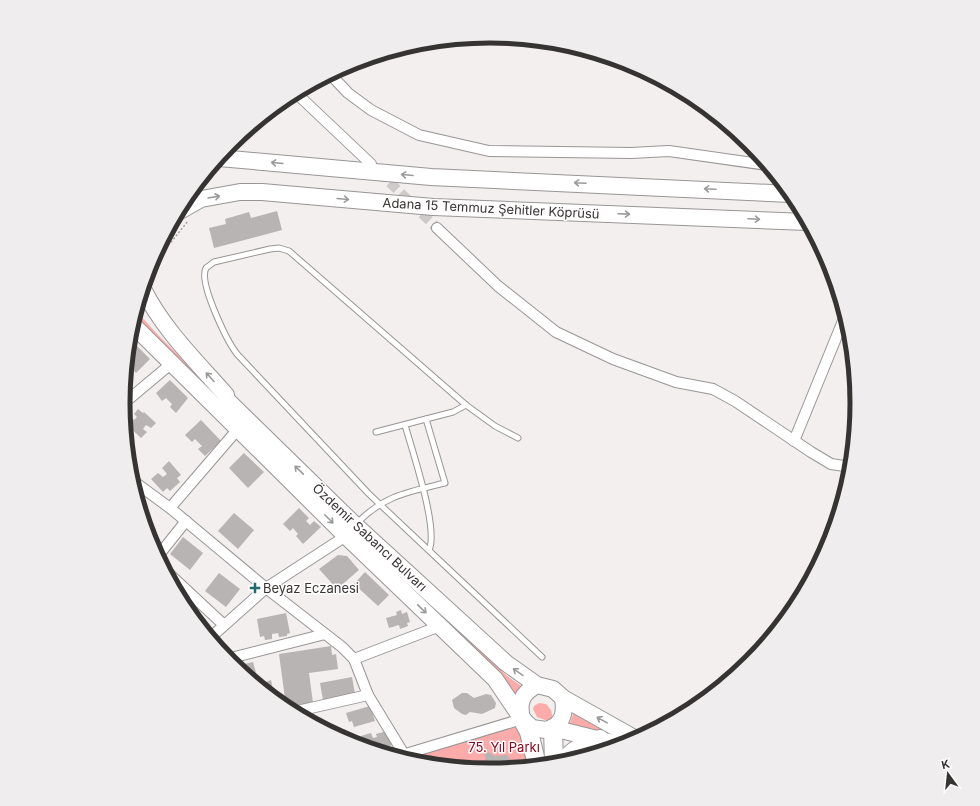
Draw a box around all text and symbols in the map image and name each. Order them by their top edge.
one-way arrow [271,160,284,167]
one-way arrow [401,171,414,179]
one-way arrow [574,180,587,187]
one-way arrow [704,186,717,193]
one-way arrow [207,193,220,201]
street label: Adana 15 Temmuz Şehitler Köprüsü [382,194,600,222]
one-way arrow [336,196,349,203]
one-way arrow [617,211,630,218]
one-way arrow [747,216,760,223]
one-way arrow [205,372,214,382]
one-way arrow [294,465,304,475]
street label: Özdemir Sabancı Bulvarı [309,480,431,594]
one-way arrow [324,514,334,524]
place label: Beyaz Eczanesi [263,580,359,596]
marker: Beyaz Eczanesi [250,583,260,593]
one-way arrow [417,604,427,614]
one-way arrow [513,668,524,676]
one-way arrow [596,716,608,723]
park label: 75. Yıl Parkı [468,739,540,755]
north arrow [928,754,968,794]
text: K [940,757,951,772]

